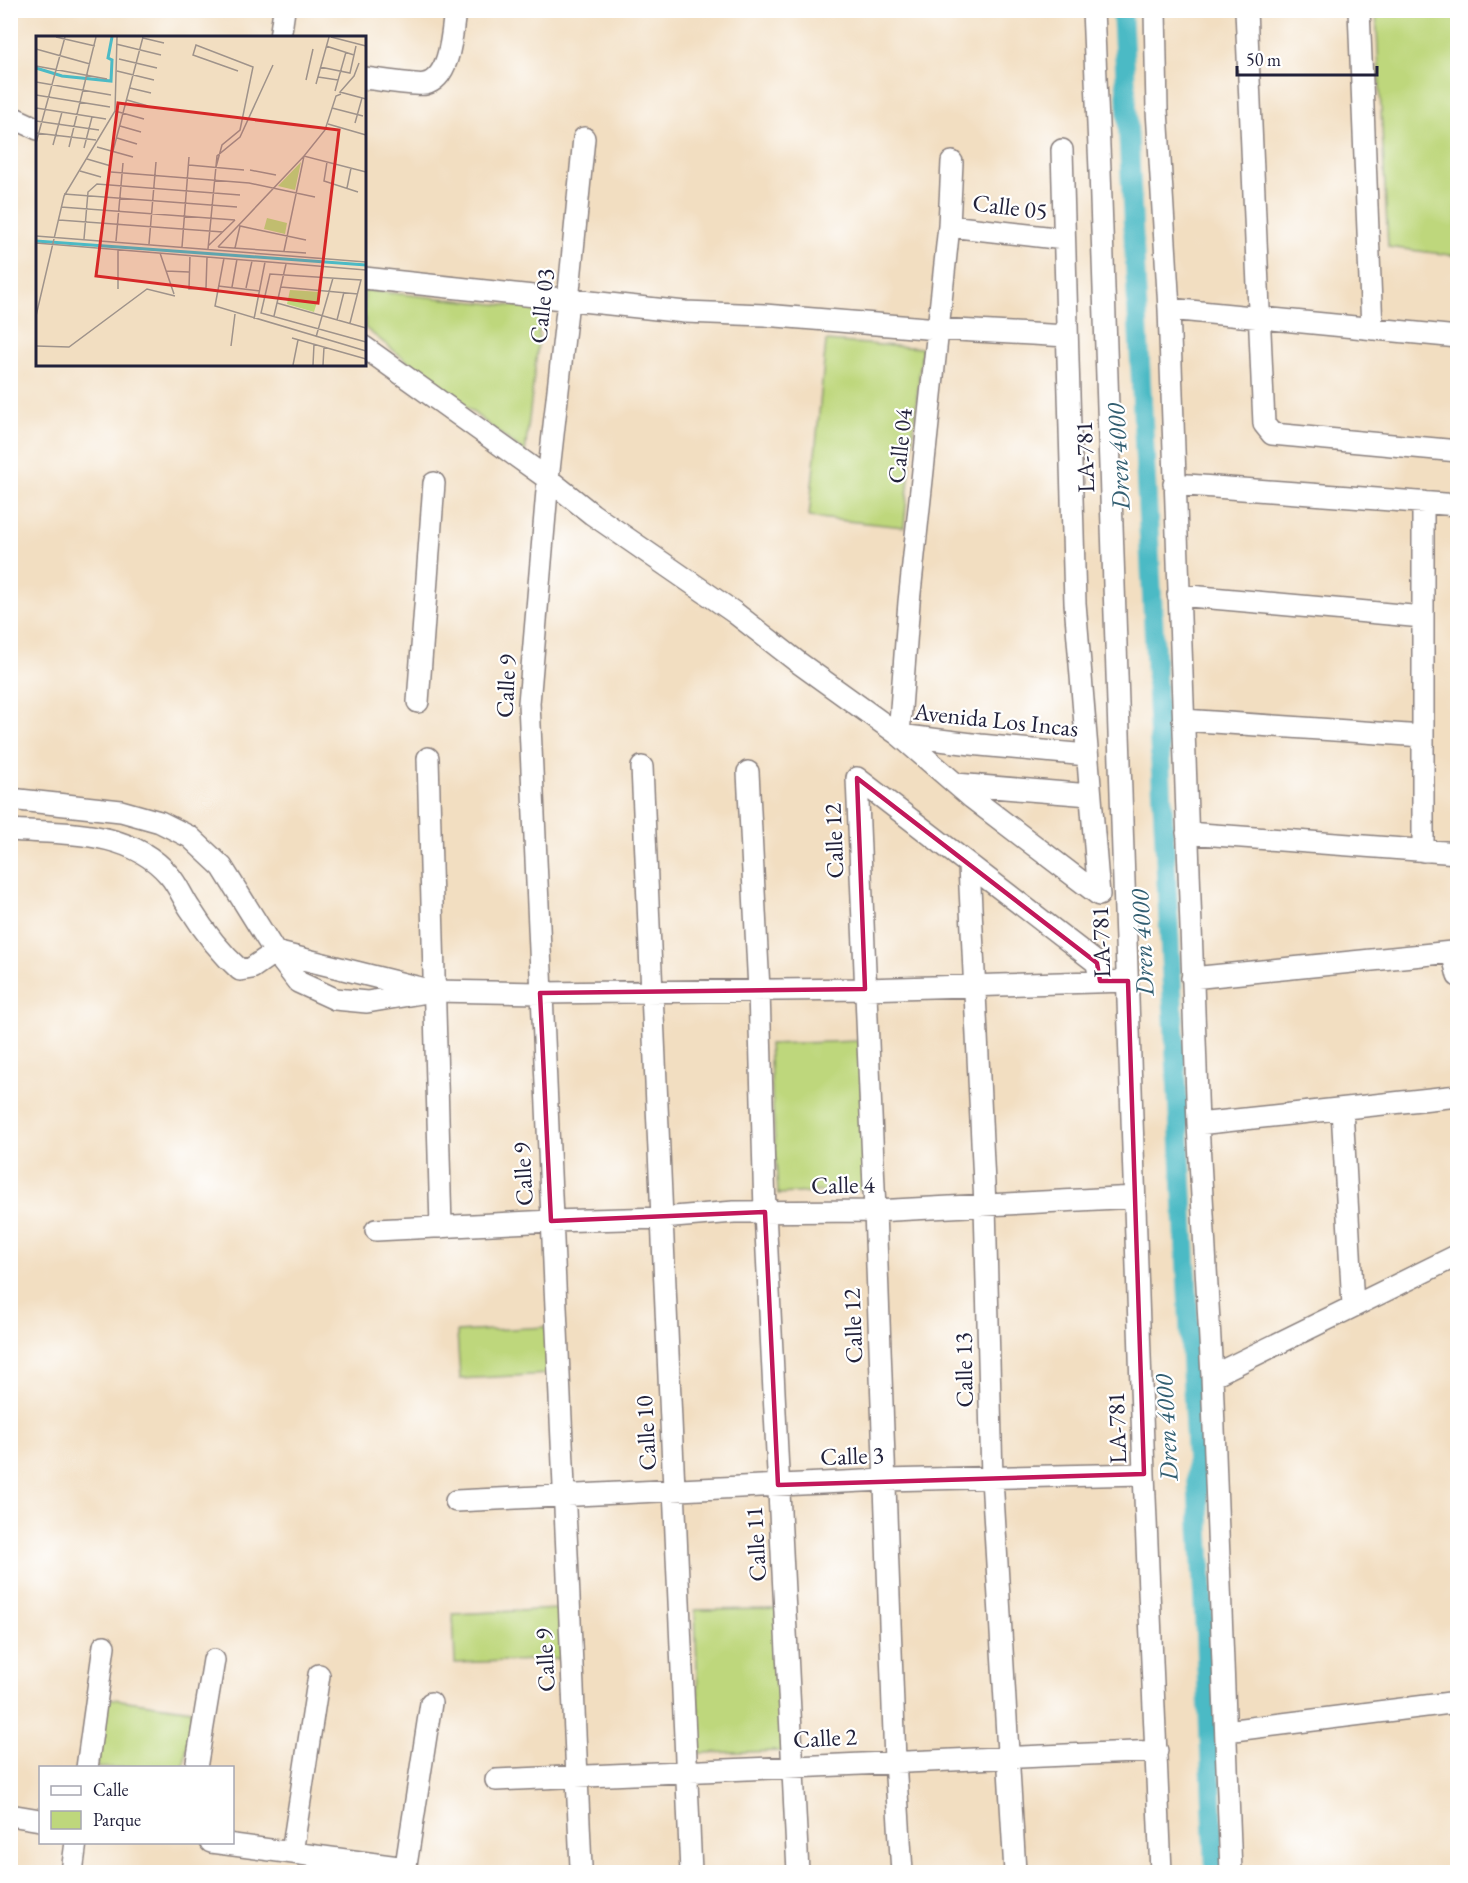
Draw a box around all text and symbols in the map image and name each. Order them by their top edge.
inset map [36,36,366,366]
scale bar [1237,39,1376,77]
text: 50 m [1246,48,1281,71]
street label: Calle 05 [971,187,1049,226]
street label: Calle 03 [522,267,561,345]
water label: Dren 4000 [1098,401,1138,512]
street label: Calle 04 [880,406,919,485]
street label: LA-781 [1068,421,1101,493]
street label: Calle 9 [488,653,523,719]
street label: Avenida Los Incas [911,695,1080,744]
street label: Calle 12 [817,802,850,879]
water label: Dren 4000 [1122,887,1162,998]
street label: LA-781 [1084,906,1117,978]
street label: Calle 9 [505,1141,540,1207]
street label: Calle 4 [811,1168,876,1201]
street label: Calle 12 [836,1287,869,1364]
street label: Calle 13 [947,1332,980,1408]
water label: Dren 4000 [1146,1372,1186,1483]
street label: LA-781 [1100,1392,1133,1464]
street label: Calle 10 [628,1395,663,1471]
street label: Calle 3 [820,1439,884,1472]
street label: Calle 11 [738,1506,773,1582]
street label: Calle 9 [527,1627,562,1693]
street label: Calle 2 [792,1720,858,1755]
legend [39,1766,234,1844]
text: Calle [93,1778,129,1801]
text: Parque [93,1808,141,1831]

